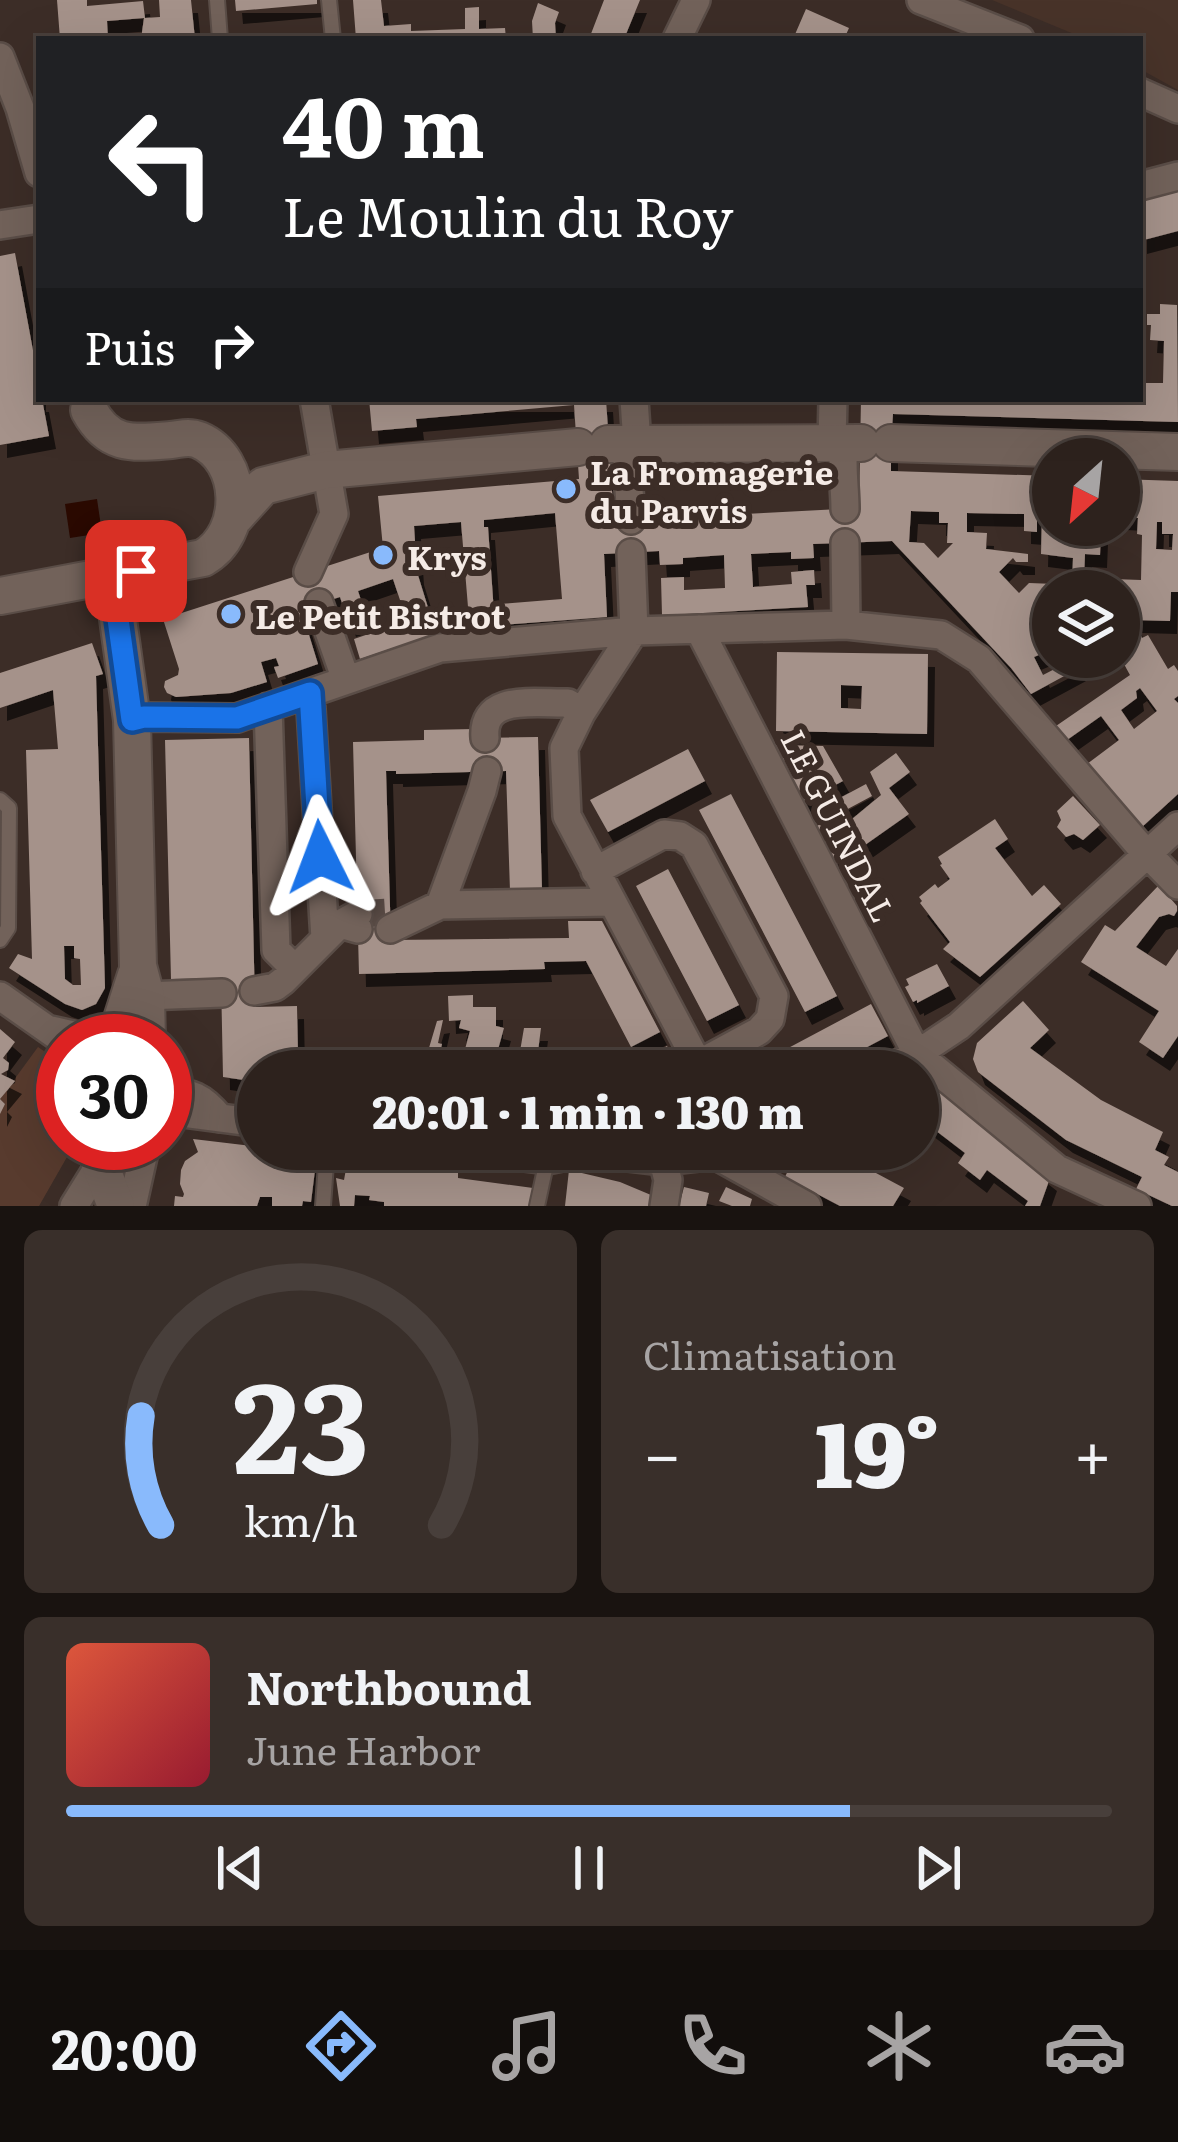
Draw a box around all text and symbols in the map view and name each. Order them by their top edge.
text: 40 m [282,59,485,184]
icon: left [84,84,240,240]
text: Le Moulin du Roy [282,173,733,254]
text: Puis [84,312,175,379]
icon: right [199,312,265,378]
north arrow [1032,438,1140,546]
map controls [1032,438,1140,678]
place label: La Fromagerie du Parvis [590,446,833,533]
marker: La Fromagerie du Parvis [553,476,579,502]
pin [85,520,187,622]
place label: Krys [407,531,487,580]
icon: arrive [103,538,169,604]
marker: Krys [370,542,396,568]
button: layers [1032,570,1140,678]
place label: Le Petit Bistrot [255,590,506,639]
marker: Le Petit Bistrot [218,601,244,627]
street label: LE GUINDAL [770,720,910,930]
position arrow [257,794,383,920]
speed limit sign: 30 [36,1014,192,1170]
text: 20:01 · 1 min · 130 m [372,1076,804,1143]
text: Climatisation [643,1324,897,1382]
text: 23 [232,1327,369,1512]
text: 19° [815,1382,940,1516]
text: − [643,1401,681,1499]
text: + [1074,1401,1112,1499]
text: km/h [243,1486,358,1549]
text: Northbound [246,1652,532,1719]
text: June Harbor [246,1719,481,1777]
icon: previous [207,1835,273,1901]
icon: pause [556,1835,622,1901]
icon: next [905,1835,971,1901]
icon: directions [299,2004,383,2088]
icon: music [485,2004,569,2088]
icon: phone [671,2004,755,2088]
icon: climate [857,2004,941,2088]
icon: car [1043,2004,1127,2088]
text: 20:00 [51,2006,198,2087]

